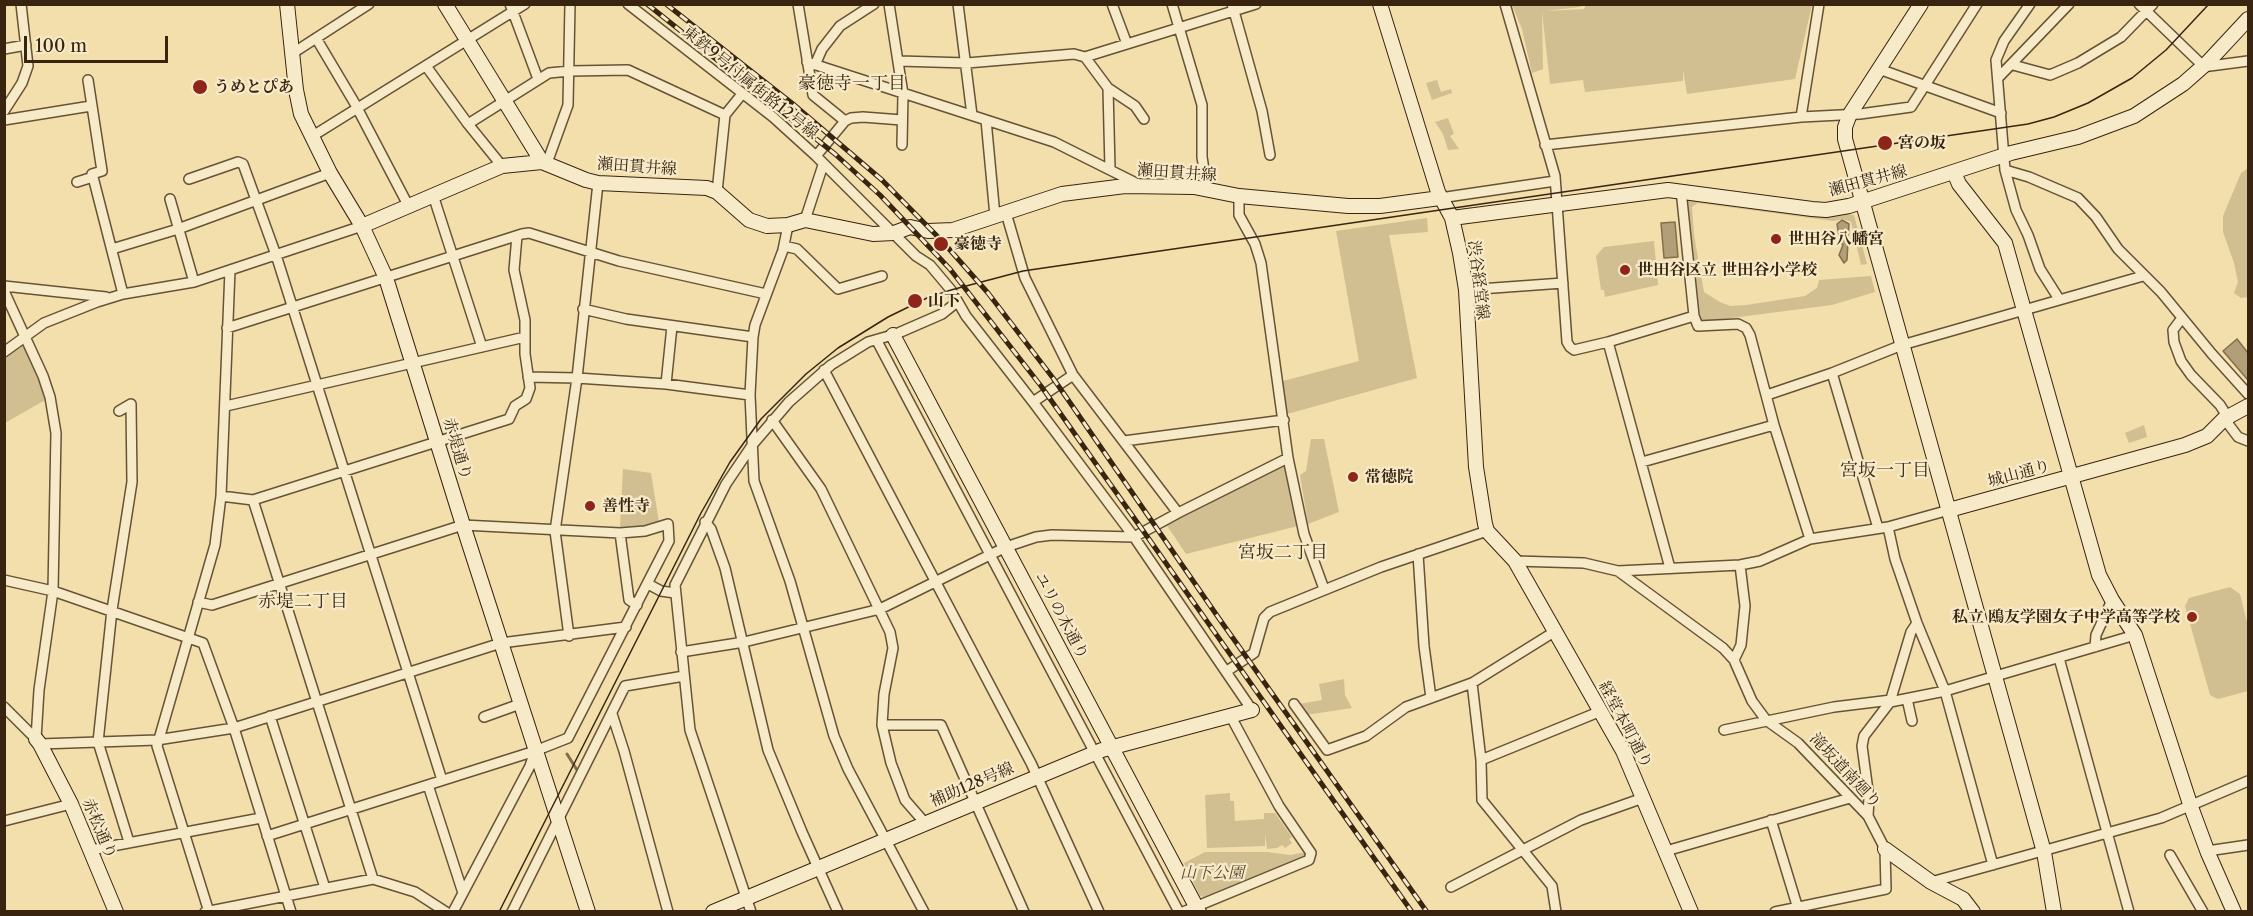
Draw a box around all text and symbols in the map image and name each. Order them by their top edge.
street label: 東鉄9号付属街路12号線 [678,22,822,144]
scale bar [27,24,171,62]
text: 100 m [35,35,87,57]
district label: 豪徳寺一丁目 [798,73,906,95]
place label: うめとぴあ [214,77,294,97]
marker: うめとぴあ [191,78,209,96]
place label: 宮の坂 [1898,133,1946,153]
marker: 宮の坂 [1876,134,1894,152]
street label: 瀬田貫井線 [596,155,678,179]
street label: 瀬田貫井線 [1136,161,1218,185]
street label: 瀬田貫井線 [1827,161,1909,201]
place label: 世田谷八幡宮 [1788,229,1884,249]
marker: 世田谷八幡宮 [1769,232,1783,246]
place label: 豪徳寺 [954,234,1002,254]
marker: 豪徳寺 [932,235,950,253]
street label: 渋谷経堂線 [1464,239,1492,321]
place label: 世田谷区立 世田谷小学校 [1637,260,1817,280]
marker: 世田谷区立 世田谷小学校 [1618,263,1632,277]
place label: 山下 [928,291,960,311]
marker: 山下 [906,292,924,310]
street label: 赤堤通り [438,416,476,482]
street label: 城山通り [1986,456,2052,492]
district label: 宮坂一丁目 [1840,460,1930,482]
place label: 常徳院 [1365,467,1413,487]
marker: 常徳院 [1346,470,1360,484]
place label: 善性寺 [602,496,650,516]
marker: 善性寺 [583,499,597,513]
district label: 宮坂二丁目 [1238,542,1328,564]
street label: ユリの木通り [1030,569,1092,663]
district label: 赤堤二丁目 [258,591,348,613]
place label: 私立 鴎友学園女子中学高等学校 [1952,607,2180,627]
marker: 私立 鴎友学園女子中学高等学校 [2185,610,2199,624]
street label: 経堂本町通り [1594,678,1656,772]
street label: 滝坂道南廻り [1805,729,1885,813]
street label: 補助128号線 [927,759,1017,811]
street label: 赤松通り [78,796,120,862]
park label: 山下公園 [1180,863,1244,883]

